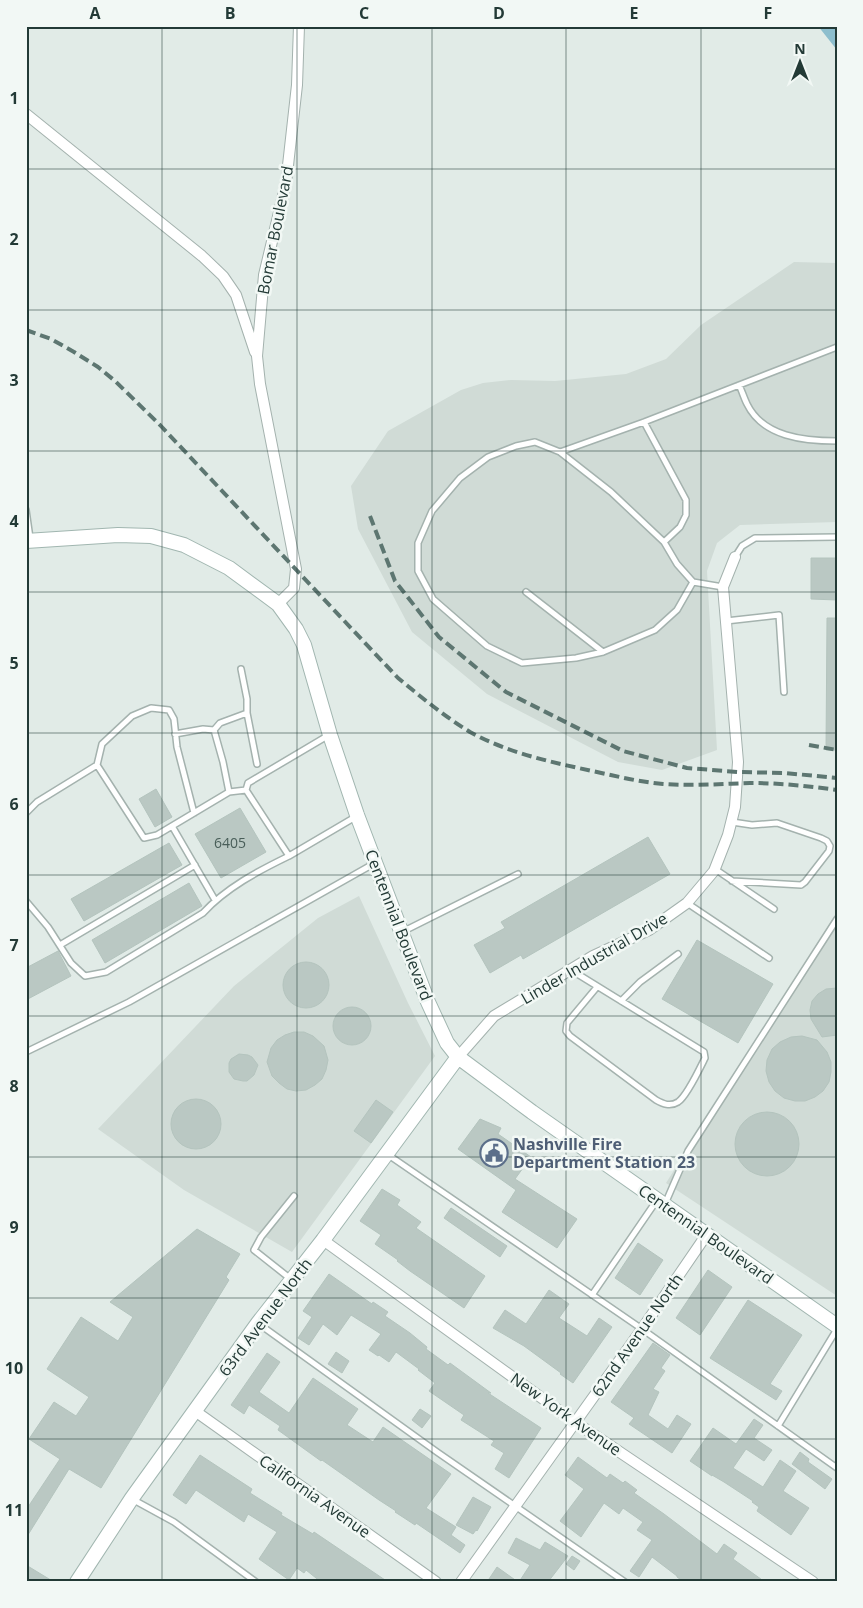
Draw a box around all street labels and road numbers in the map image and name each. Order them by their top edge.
street label: Bomar Boulevard [252,164,298,296]
street label: Centennial Boulevard [360,846,438,1004]
street label: Linder Industrial Drive [517,907,671,1009]
street label: Centennial Boulevard [634,1179,778,1289]
street label: 63rd Avenue North [213,1254,317,1380]
street label: 62nd Avenue North [586,1269,688,1401]
street label: New York Avenue [506,1367,626,1461]
street label: California Avenue [255,1449,375,1543]

